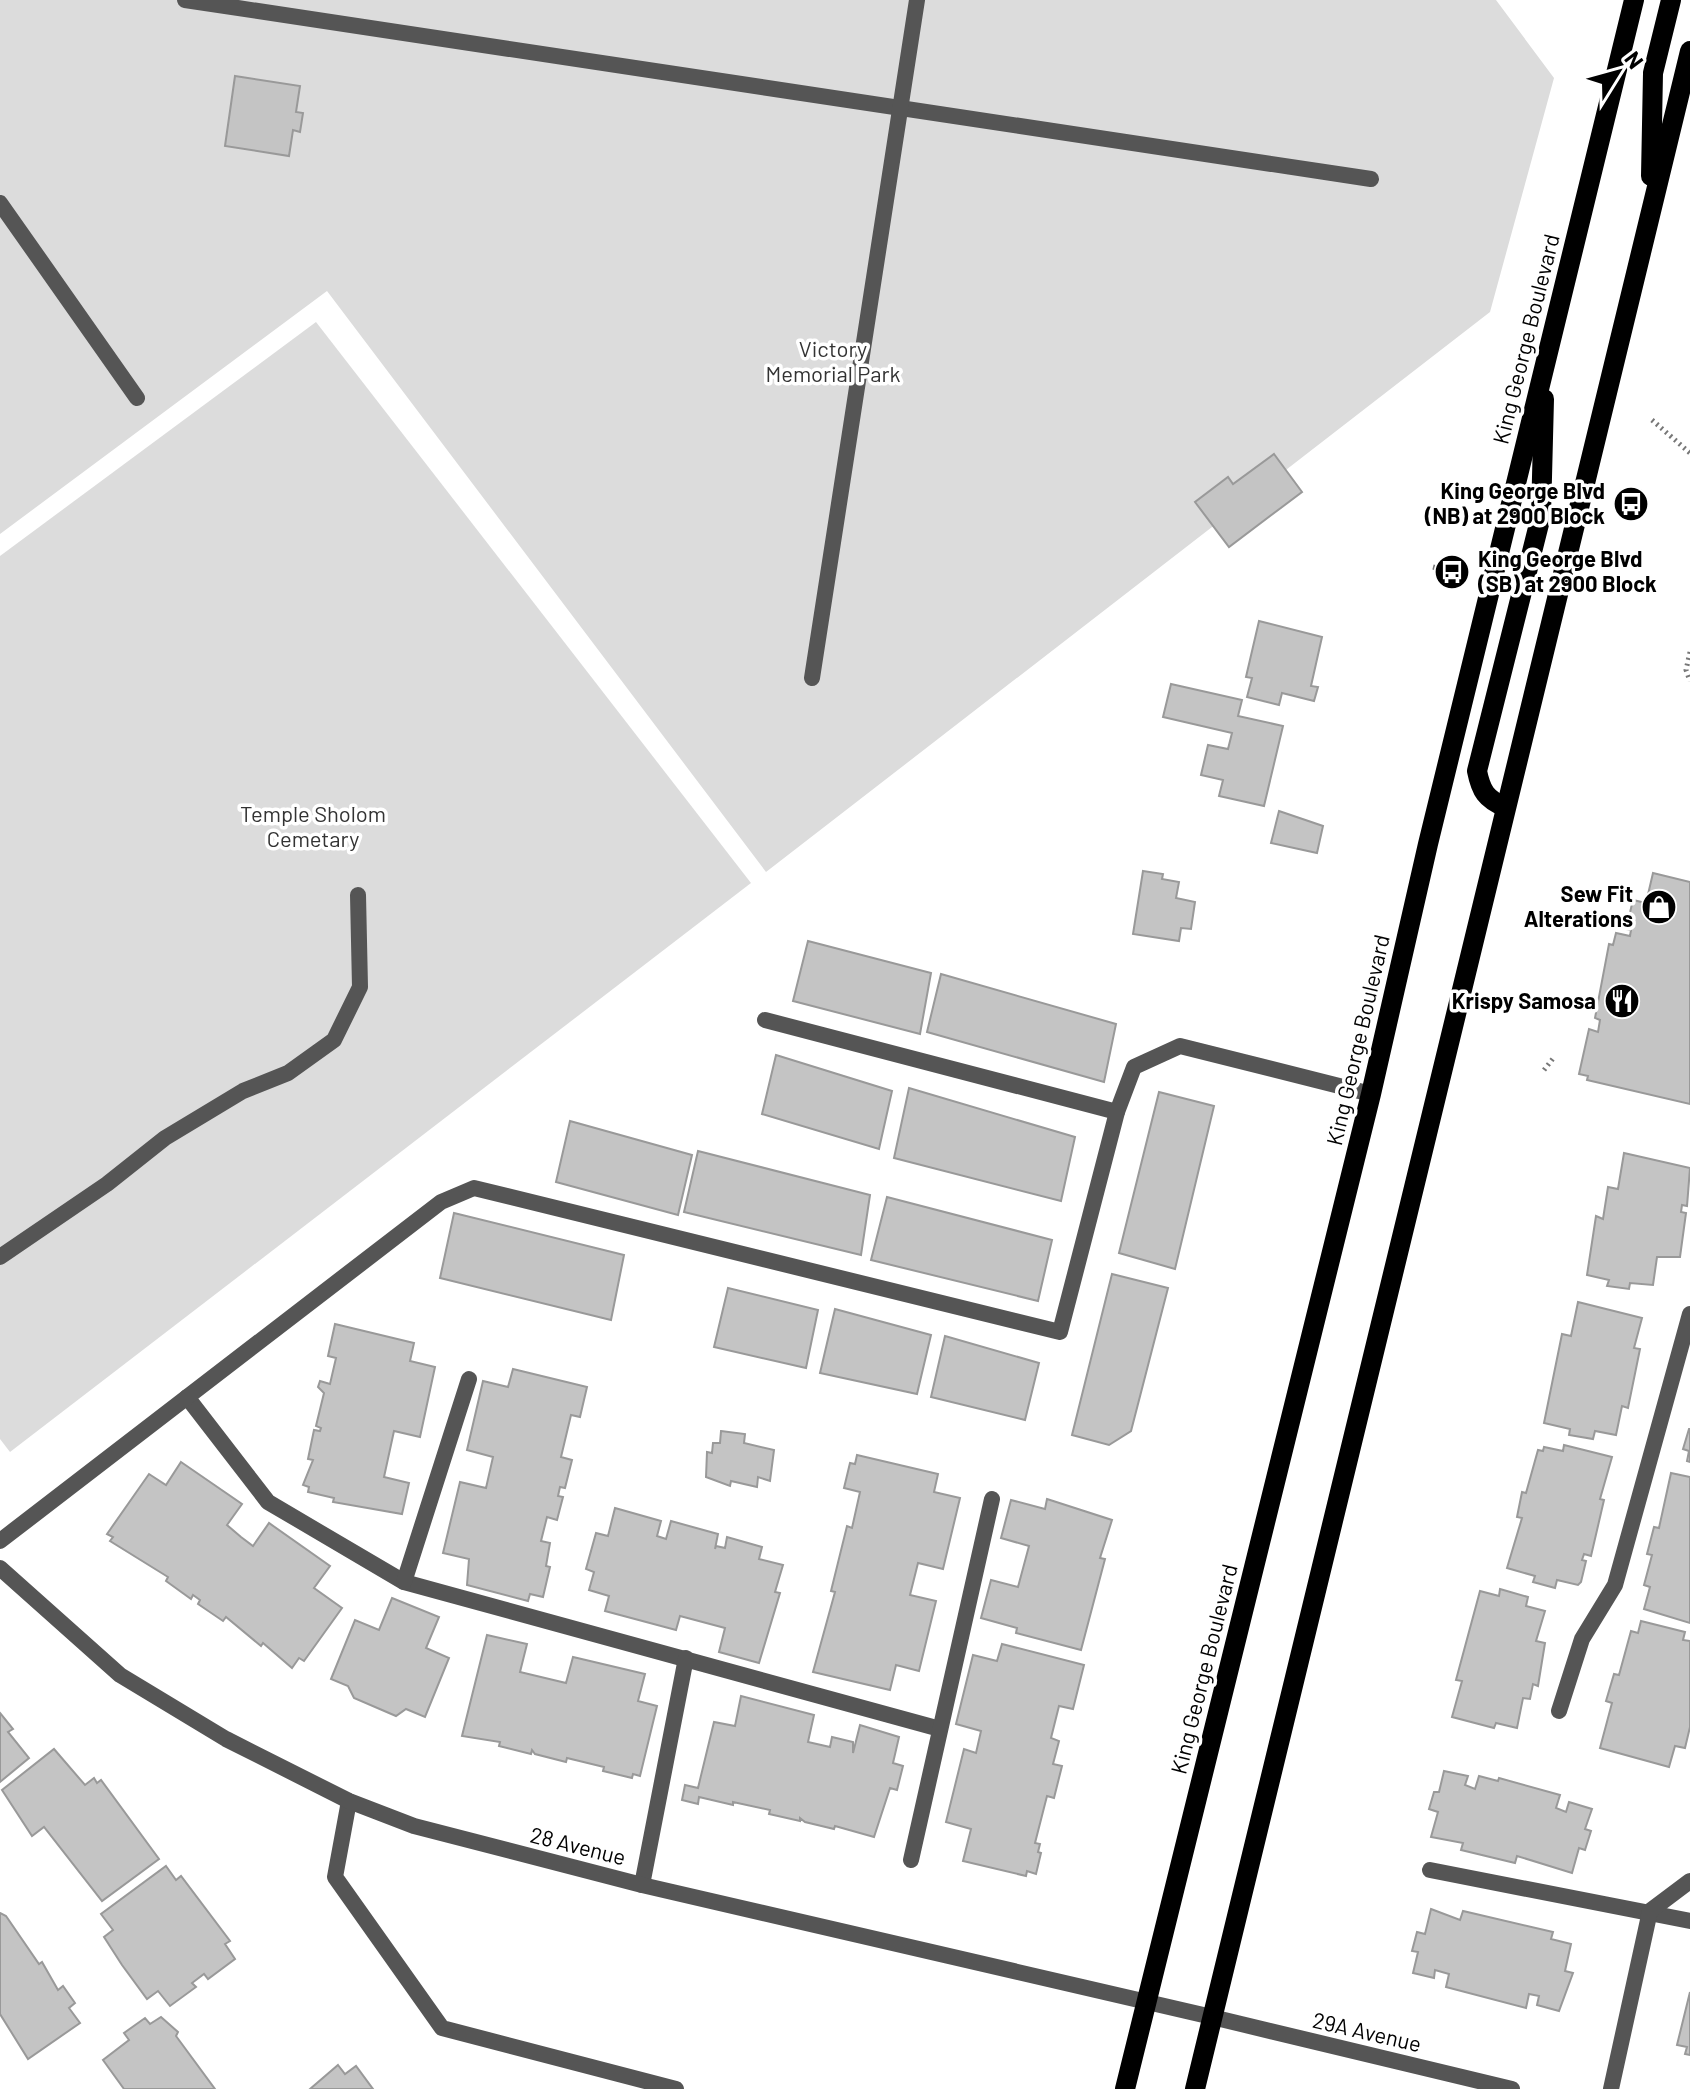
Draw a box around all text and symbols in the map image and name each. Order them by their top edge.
north arrow [1578,32,1658,112]
text: N [1620,46,1650,73]
street label: King George Boulevard [1486,231,1564,446]
park label: Victory Memorial Park [765,335,901,386]
place label: King George Blvd (NB) at 2900 Block [1424,477,1605,528]
bus stop icon: King George Blvd (NB) at 2900 Block [1612,485,1650,523]
place label: King George Blvd (SB) at 2900 Block [1477,545,1657,596]
bus stop icon: King George Blvd (SB) at 2900 Block [1433,553,1471,591]
park label: Temple Sholom Cemetary [240,800,386,851]
place label: Sew Fit Alterations [1524,880,1633,931]
shop icon: Sew Fit Alterations [1640,888,1678,926]
street label: King George Boulevard [1320,932,1394,1148]
restaurant icon: Krispy Samosa [1603,982,1641,1020]
place label: Krispy Samosa [1452,987,1596,1013]
street label: King George Boulevard [1164,1561,1242,1776]
street label: 28 Avenue [528,1821,629,1869]
street label: 29A Avenue [1310,2006,1424,2056]

